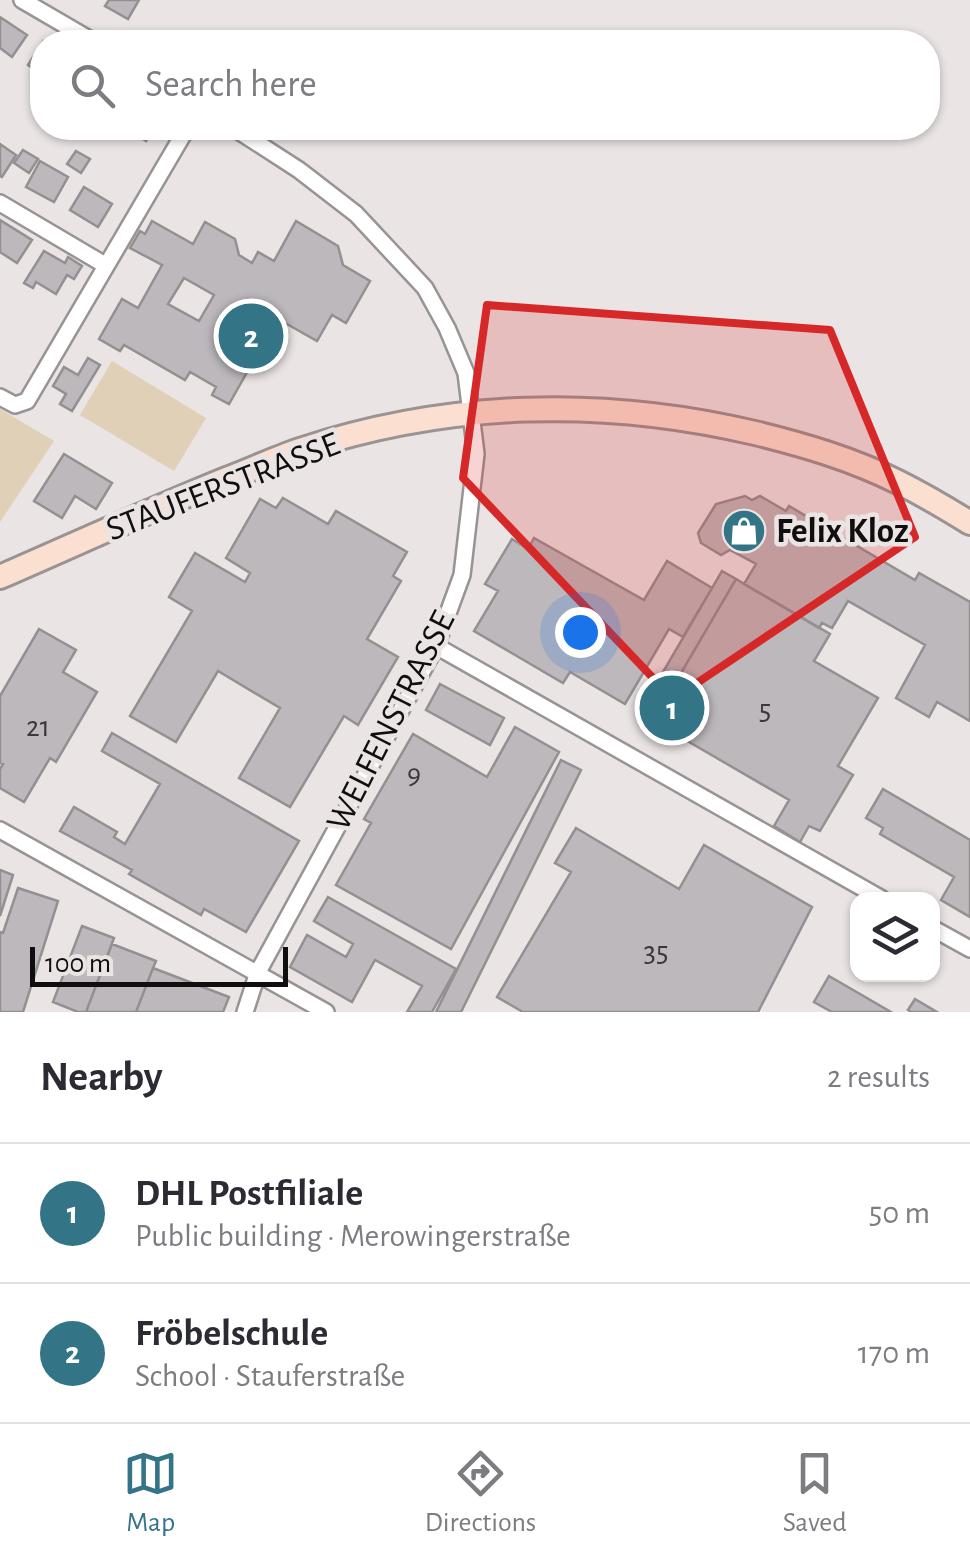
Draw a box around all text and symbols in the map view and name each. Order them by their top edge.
search box [30,30,940,140]
icon: search [65,58,120,113]
text: Search here [145,66,317,104]
pin: 2 [218,298,284,374]
street label: STAUFERSTRASSE [101,426,345,548]
shop icon: Felix Kloz [721,508,767,554]
place label: Felix Kloz [776,514,909,549]
street label: WELFENSTRASSE [321,605,461,836]
your location [555,607,606,658]
pin: 1 [640,670,704,746]
house number: 5 [759,695,771,725]
house number: 21 [26,712,50,742]
house number: 9 [407,760,421,790]
map controls [850,892,940,982]
button: layers [850,892,940,982]
house number: 35 [644,937,668,967]
scale bar [30,942,288,986]
text: 100 m [45,950,111,978]
text: Nearby [40,1056,163,1098]
text: 2 results [827,1061,930,1093]
text: DHL Postfiliale [135,1175,363,1213]
text: 1 [67,1197,78,1229]
text: 50 m [869,1197,930,1229]
text: Public building · Merowingerstraße [135,1220,571,1252]
text: Fröbelschule [135,1315,328,1353]
text: 2 [65,1337,80,1369]
text: 170 m [858,1337,930,1369]
text: School · Stauferstraße [135,1360,405,1392]
tab: Map [123,1446,178,1540]
tab: Directions [425,1446,536,1540]
tab: Saved [783,1446,847,1540]

